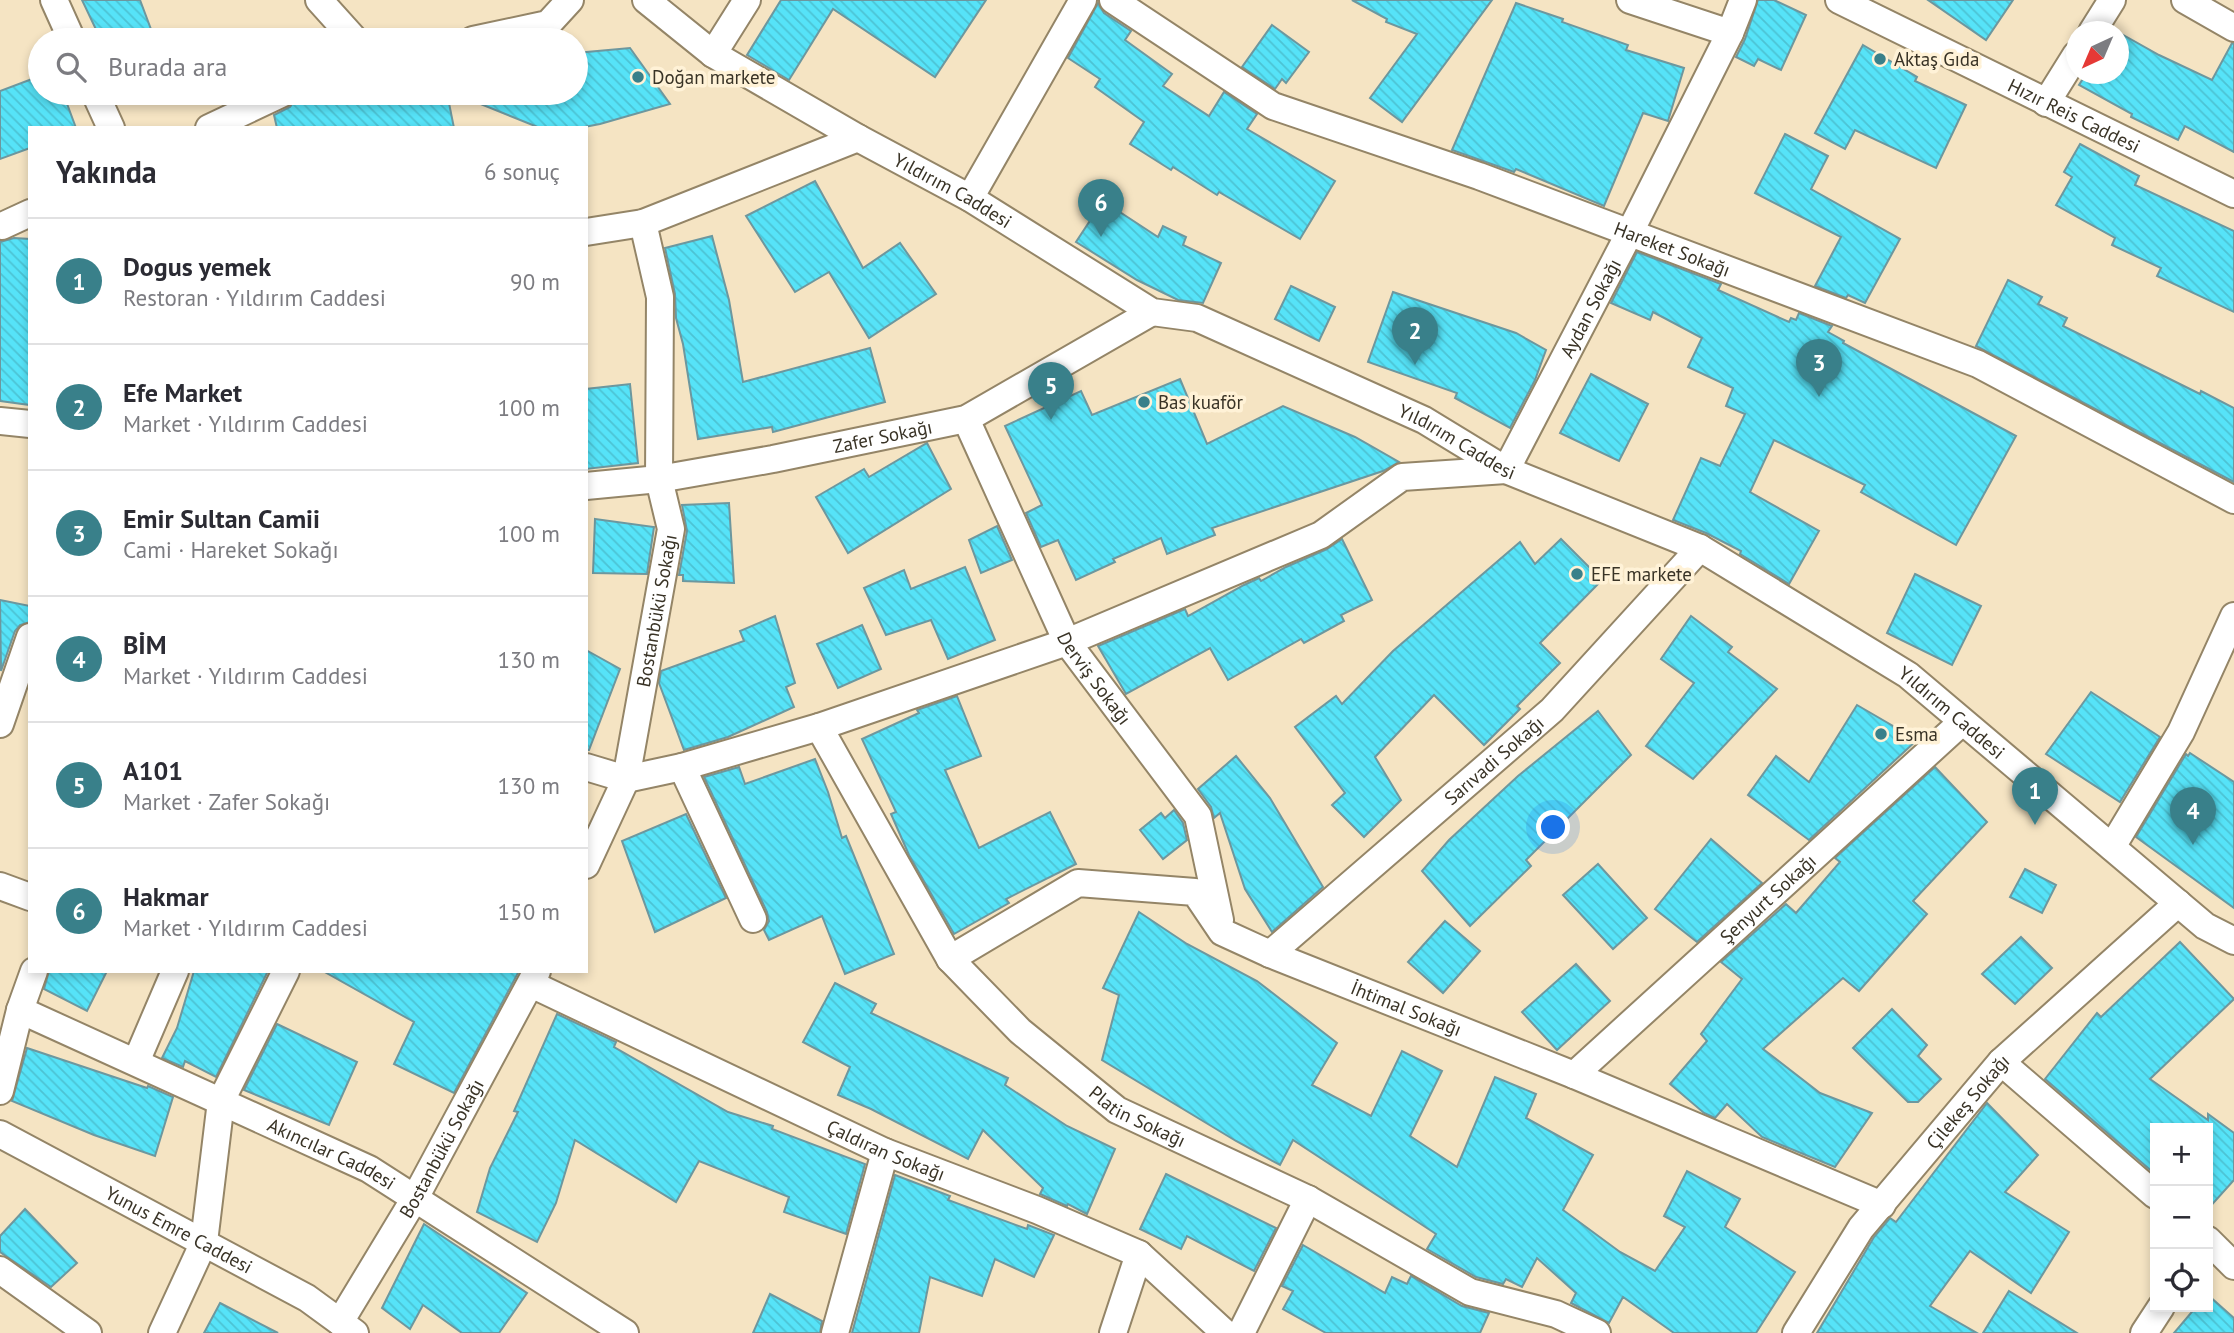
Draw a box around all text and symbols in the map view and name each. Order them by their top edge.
north arrow [2066,21,2129,84]
search box [28,28,588,105]
place label: Aktaş Gıda [1894,47,1980,71]
icon: search [52,48,90,86]
text: Burada ara [108,50,227,83]
marker: Aktaş Gıda [1872,51,1888,67]
place label: Doğan markete [652,65,775,89]
marker: Doğan markete [630,69,646,85]
street label: Hızır Reis Caddesi [2004,73,2144,158]
street label: Yıldırım Caddesi [890,147,1016,233]
text: Yakında [56,152,157,191]
text: 6 sonuç [484,157,560,186]
pin: 6 [1078,179,1124,237]
street label: Hareket Sokağı [1611,216,1734,282]
text: Dogus yemek [123,250,271,283]
street label: Aydan Sokağı [1555,254,1626,362]
text: 1 [72,267,86,296]
text: 90 m [510,267,560,296]
text: Restoran · Yıldırım Caddesi [123,283,386,312]
pin: 2 [1392,307,1438,365]
pin: 3 [1796,339,1842,397]
pin: 5 [1028,362,1074,420]
text: Efe Market [123,376,242,409]
place label: Bas kuaför [1158,390,1243,414]
text: 2 [72,393,86,422]
text: 100 m [498,393,560,422]
marker: Bas kuaför [1136,394,1152,410]
street label: Yıldırım Caddesi [1395,398,1519,485]
text: Market · Yıldırım Caddesi [123,409,368,438]
street label: Zafer Sokağı [831,414,934,458]
text: Emir Sultan Camii [123,502,320,535]
text: 3 [72,519,86,548]
text: 100 m [498,519,560,548]
street label: Bostanbükü Sokağı [631,532,682,689]
text: Cami · Hareket Sokağı [123,535,339,564]
place label: EFE markete [1591,562,1692,586]
marker: EFE markete [1569,566,1585,582]
text: BİM [123,628,167,661]
street label: Derviş Sokağı [1052,628,1137,729]
text: 4 [72,645,86,674]
text: 130 m [498,645,560,674]
street label: Yıldırım Caddesi [1895,660,2010,764]
text: Market · Yıldırım Caddesi [123,661,368,690]
street label: Sarıvadi Sokağı [1439,711,1549,810]
place label: Esma [1895,722,1938,746]
marker: Esma [1873,726,1889,742]
text: A101 [123,754,183,787]
pin: 1 [2012,767,2058,825]
text: 5 [72,771,86,800]
text: 130 m [498,771,560,800]
text: Market · Zafer Sokağı [123,787,330,816]
pin: 4 [2170,787,2216,845]
your location [1536,810,1570,844]
street label: Şenyurt Sokağı [1715,849,1821,949]
text: Hakmar [123,880,209,913]
text: 6 [72,897,86,926]
text: 150 m [498,897,560,926]
text: Market · Yıldırım Caddesi [123,913,368,942]
street label: İhtimal Sokağı [1347,975,1465,1041]
street label: Çilekeş Sokağı [1921,1049,2014,1154]
street label: Bostanbükü Sokağı [394,1075,489,1222]
street label: Platin Sokağı [1084,1080,1190,1152]
street label: Akıncılar Caddesi [264,1112,400,1195]
street label: Çaldıran Sokağı [823,1114,948,1186]
map controls [2150,1123,2213,1312]
button: + [2150,1123,2213,1186]
street label: Yunus Emre Caddesi [101,1181,257,1279]
button: − [2150,1186,2213,1249]
button: locate [2150,1249,2213,1312]

